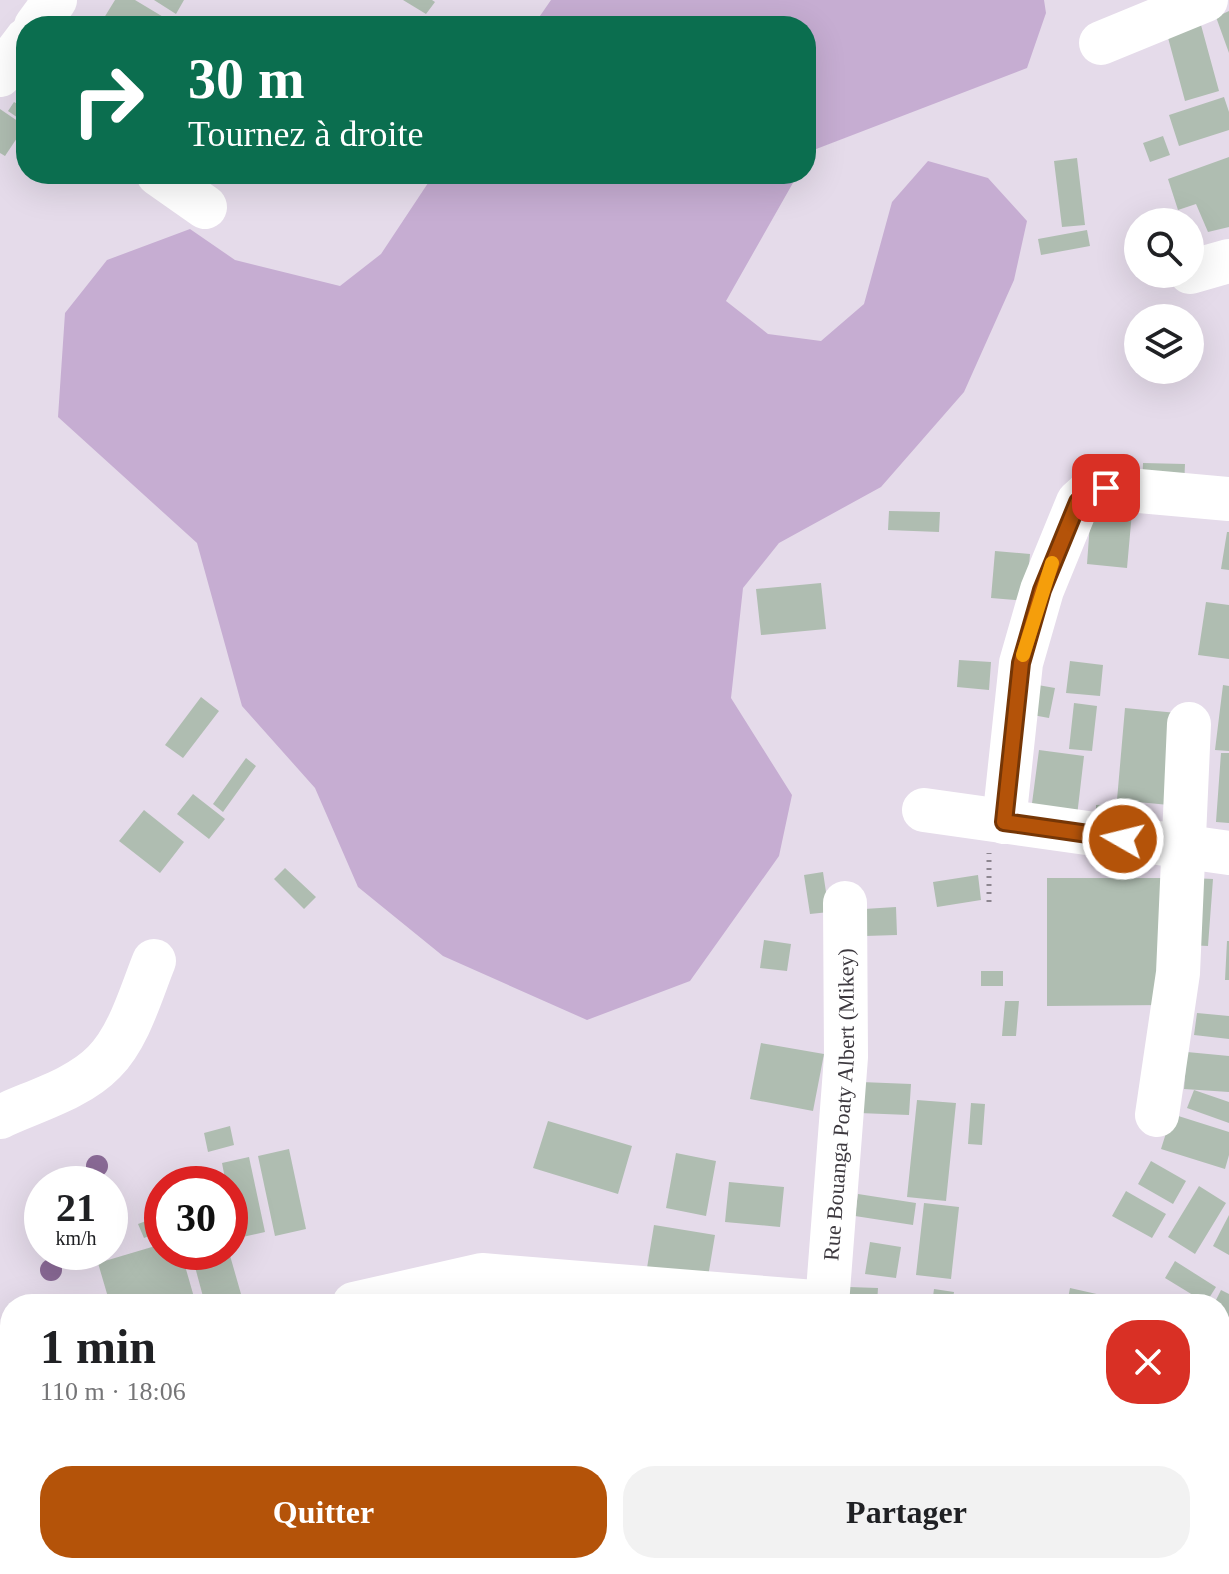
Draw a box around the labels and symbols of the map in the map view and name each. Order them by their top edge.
pin [1072,454,1140,522]
position arrow [1081,797,1165,881]
street label: Rue Bouanga Poaty Albert (Mikey) [818,948,859,1262]
speed limit sign: 30 [144,1166,248,1270]

